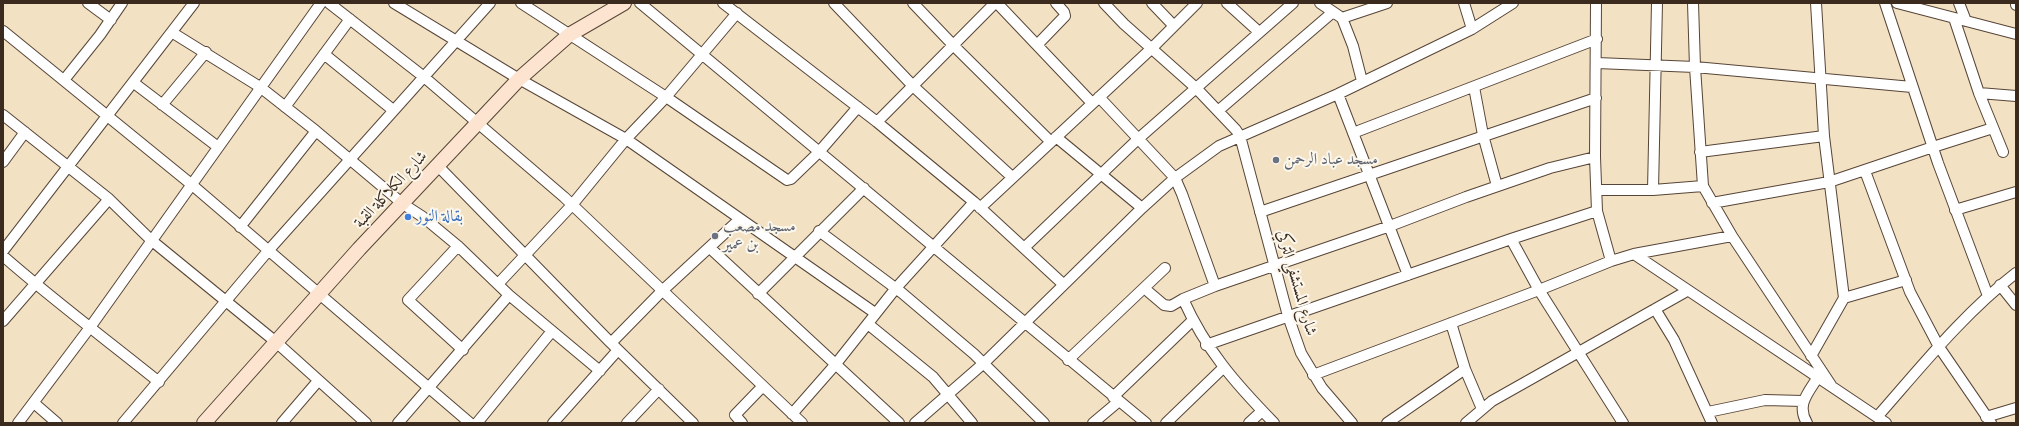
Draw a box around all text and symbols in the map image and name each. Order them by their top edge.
street label: شارع الكلاكلة القبة [350,147,432,233]
place label: مسجد عباد الرحمن [1284,150,1378,170]
marker: مسجد عباد الرحمن [1271,155,1281,165]
place label: بقالة النور [416,207,463,227]
marker: بقالة النور [403,212,413,222]
place label: مسجد مصعب بن عمير [723,217,796,255]
street label: شارع المستشفي التركي [1272,228,1320,338]
marker: مسجد مصعب بن عمير [710,231,720,241]

